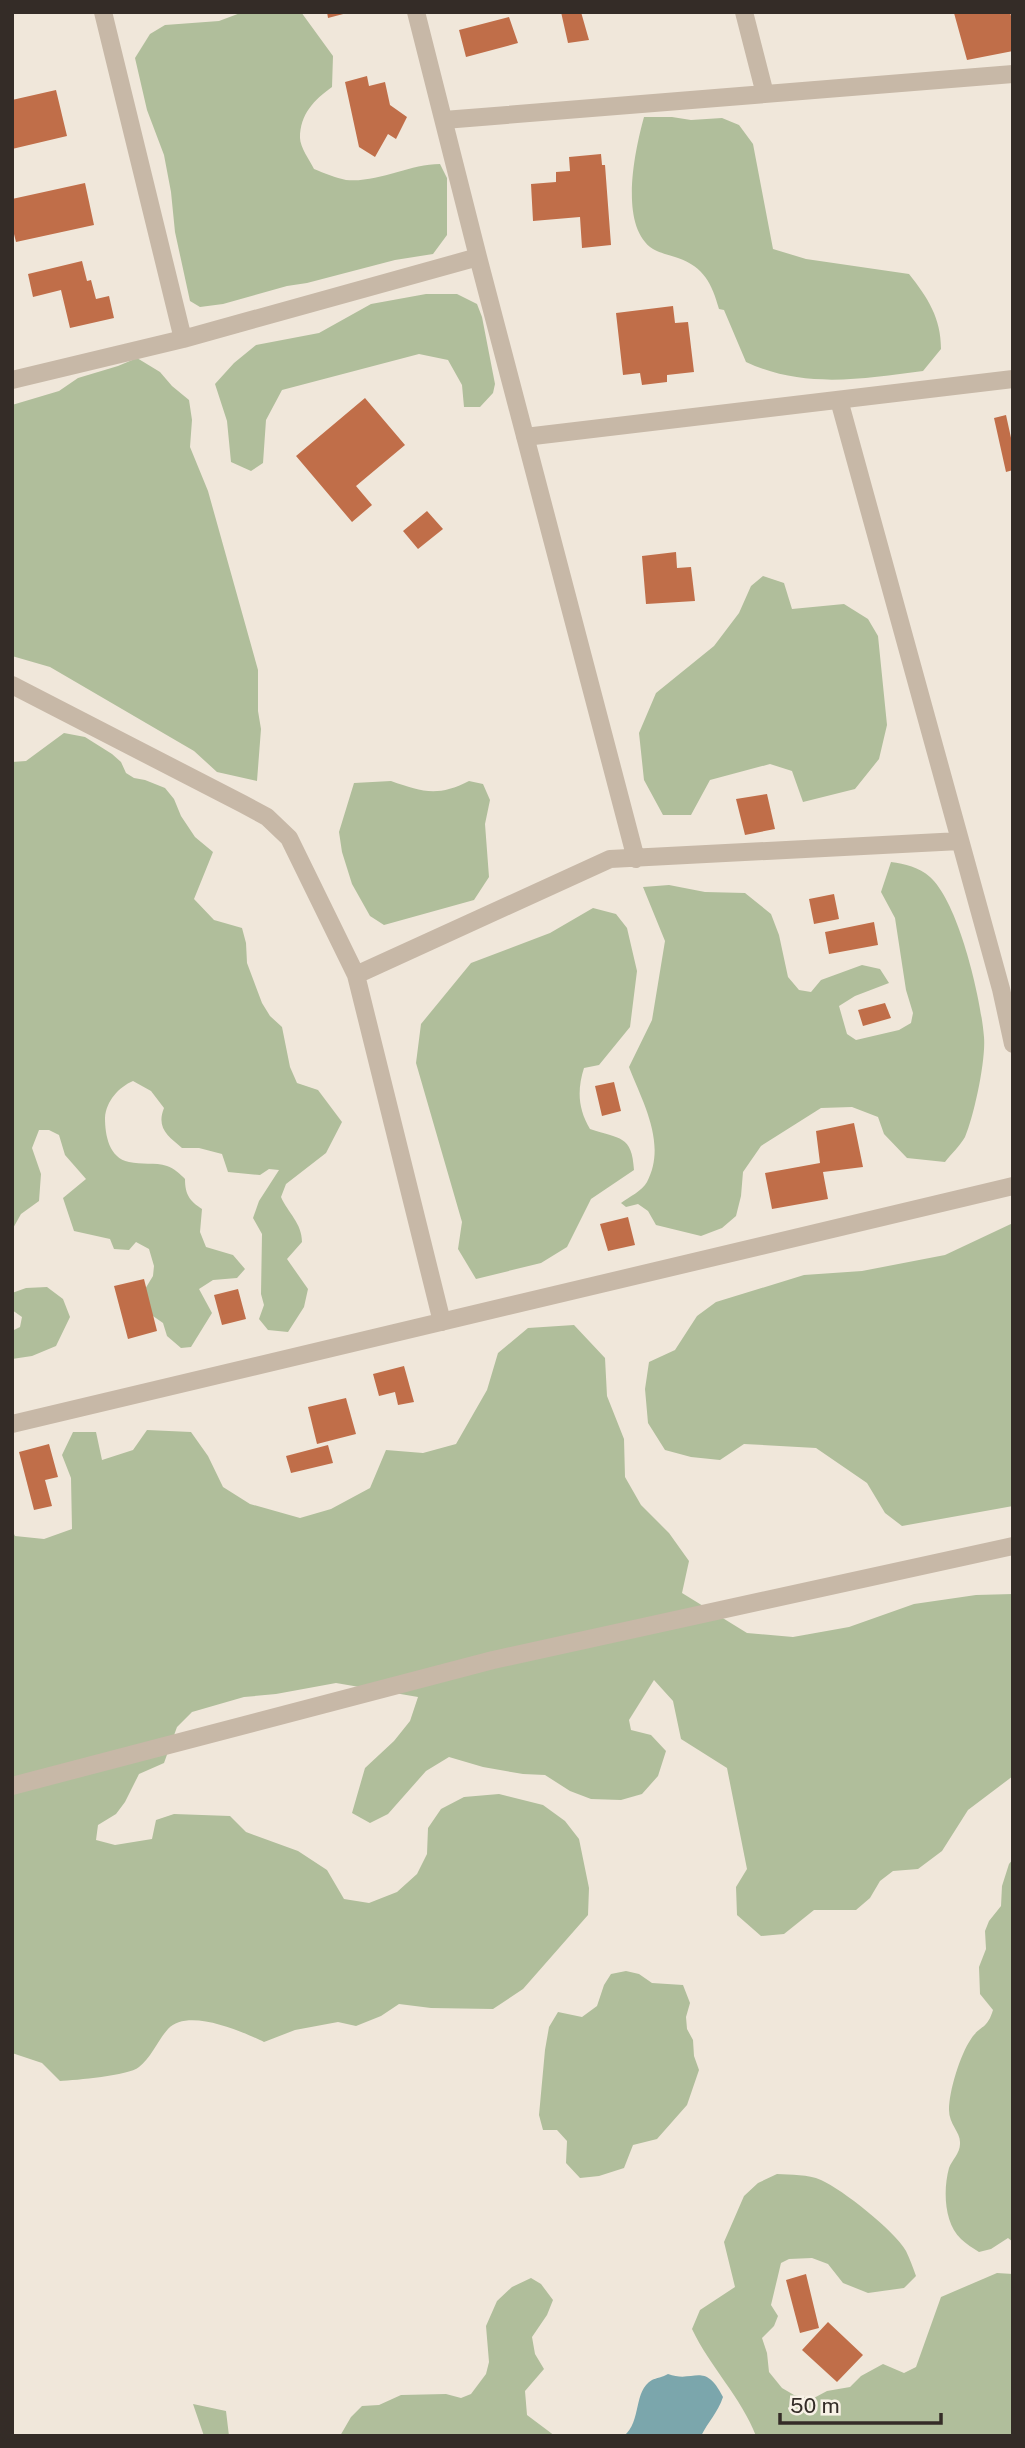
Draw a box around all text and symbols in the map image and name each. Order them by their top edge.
scale bar [780,2382,941,2426]
text: 50 m [790,2393,840,2418]

